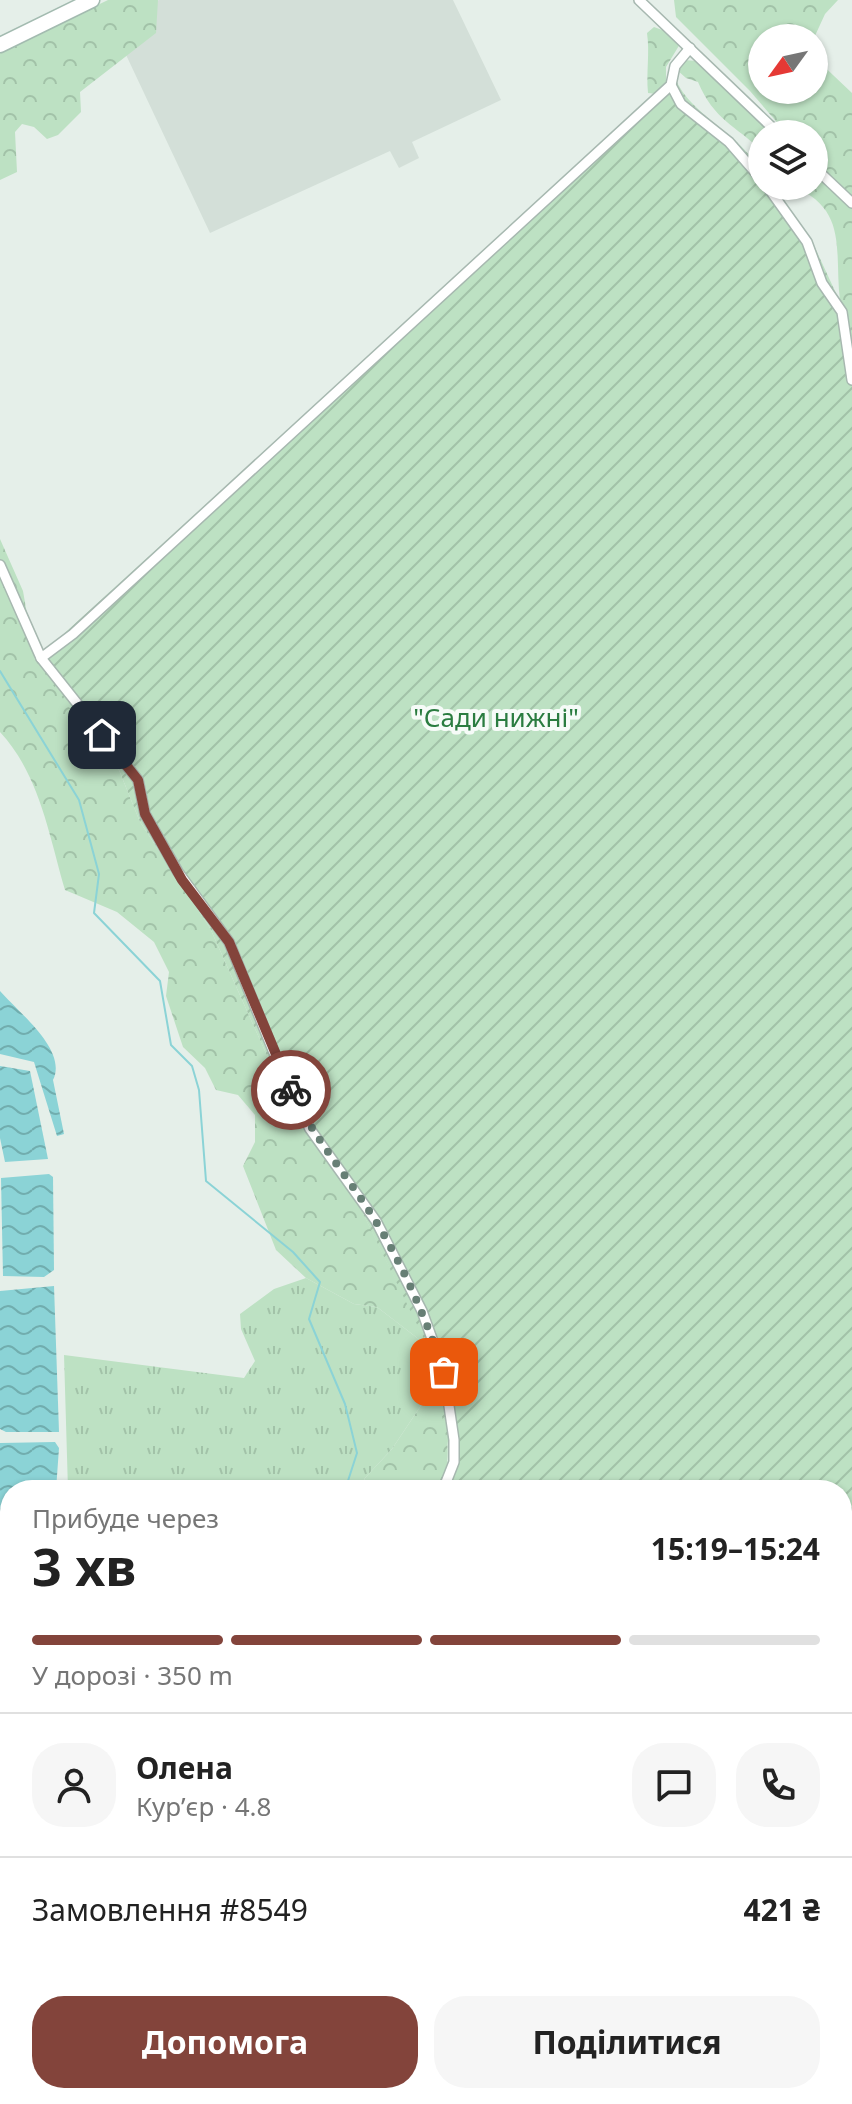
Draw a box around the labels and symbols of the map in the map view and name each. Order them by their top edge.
north arrow [748,24,828,104]
park label: "Сади нижні" [413,699,579,735]
pin [68,701,136,769]
courier [251,1050,331,1130]
pin [410,1338,478,1406]

